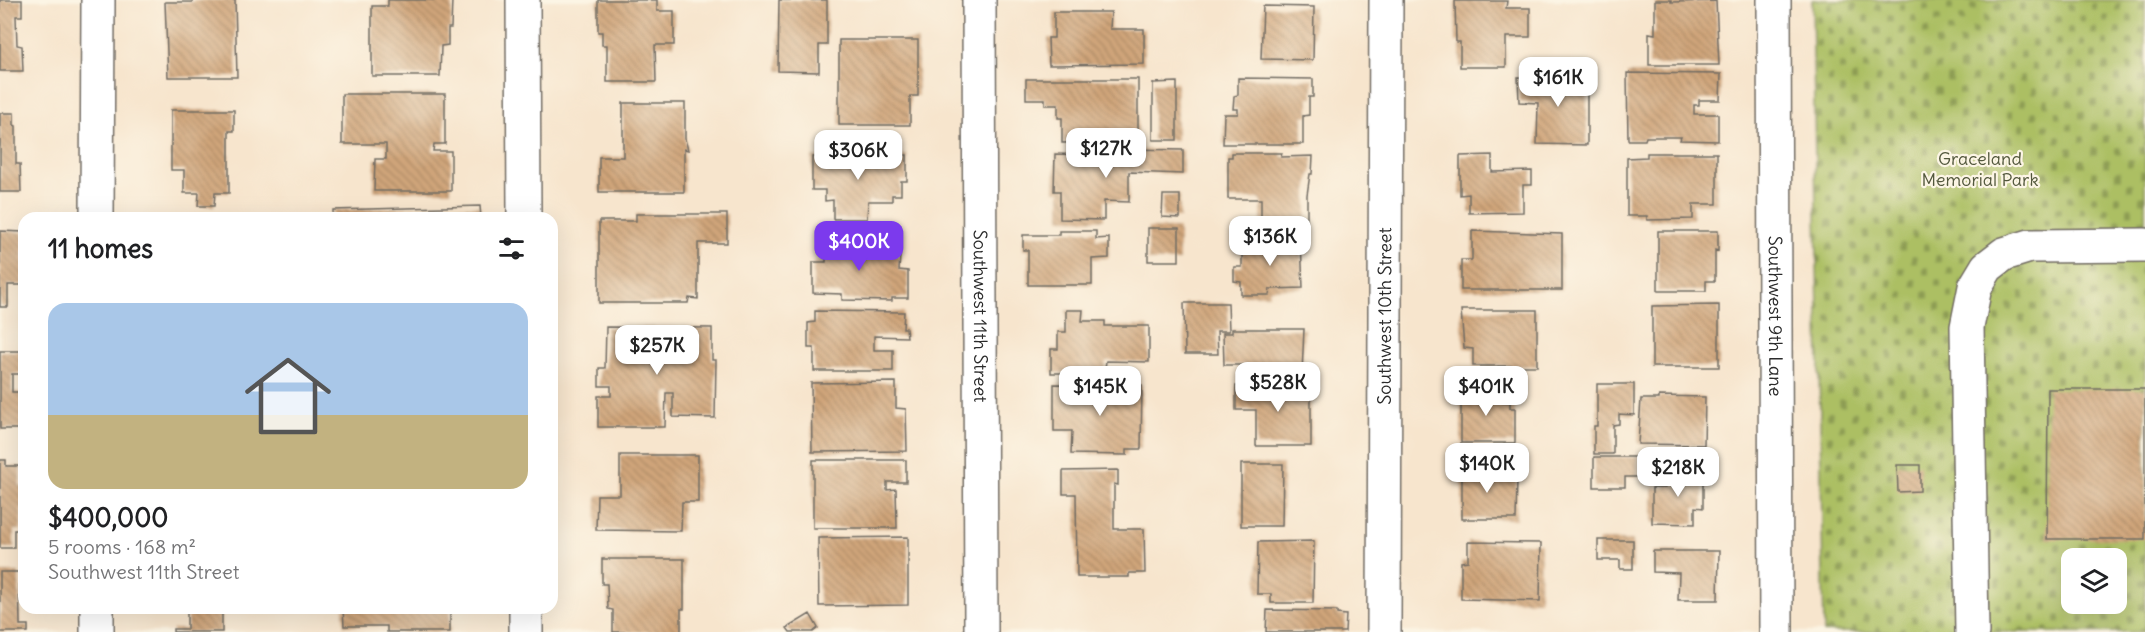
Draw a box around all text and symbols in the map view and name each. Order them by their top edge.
pin: $161K [1516,57,1600,108]
text: $161K [1533,64,1583,89]
pin: $127K [1064,128,1148,179]
pin: $306K [816,130,900,181]
text: $127K [1080,135,1132,160]
text: $306K [828,137,888,162]
park label: Graceland Memorial Park [1921,147,2039,191]
pin: $136K [1228,216,1312,267]
pin: $400K [817,221,901,272]
text: $136K [1243,223,1297,248]
street label: Southwest 10th Street [1373,227,1396,405]
text: $400K [828,228,890,253]
street label: Southwest 11th Street [969,230,992,402]
text: 11 homes [48,232,153,265]
icon: filters [495,232,528,265]
street label: Southwest 9th Lane [1764,236,1787,396]
pin: $257K [615,325,699,376]
text: $257K [629,332,685,357]
icon: home [234,342,342,450]
pin: $528K [1236,362,1320,413]
pin: $145K [1058,366,1142,417]
pin: $401K [1444,366,1528,417]
text: $528K [1249,369,1307,394]
text: $145K [1073,373,1127,398]
text: $401K [1458,373,1514,398]
pin: $140K [1445,443,1529,494]
pin: $218K [1636,447,1720,498]
text: $140K [1459,450,1515,475]
text: $218K [1651,454,1705,479]
text: $400,000 [48,501,168,534]
text: 5 rooms · 168 m² [48,534,196,559]
map controls [2061,548,2127,614]
button: layers [2061,548,2127,614]
text: Southwest 11th Street [48,559,240,584]

